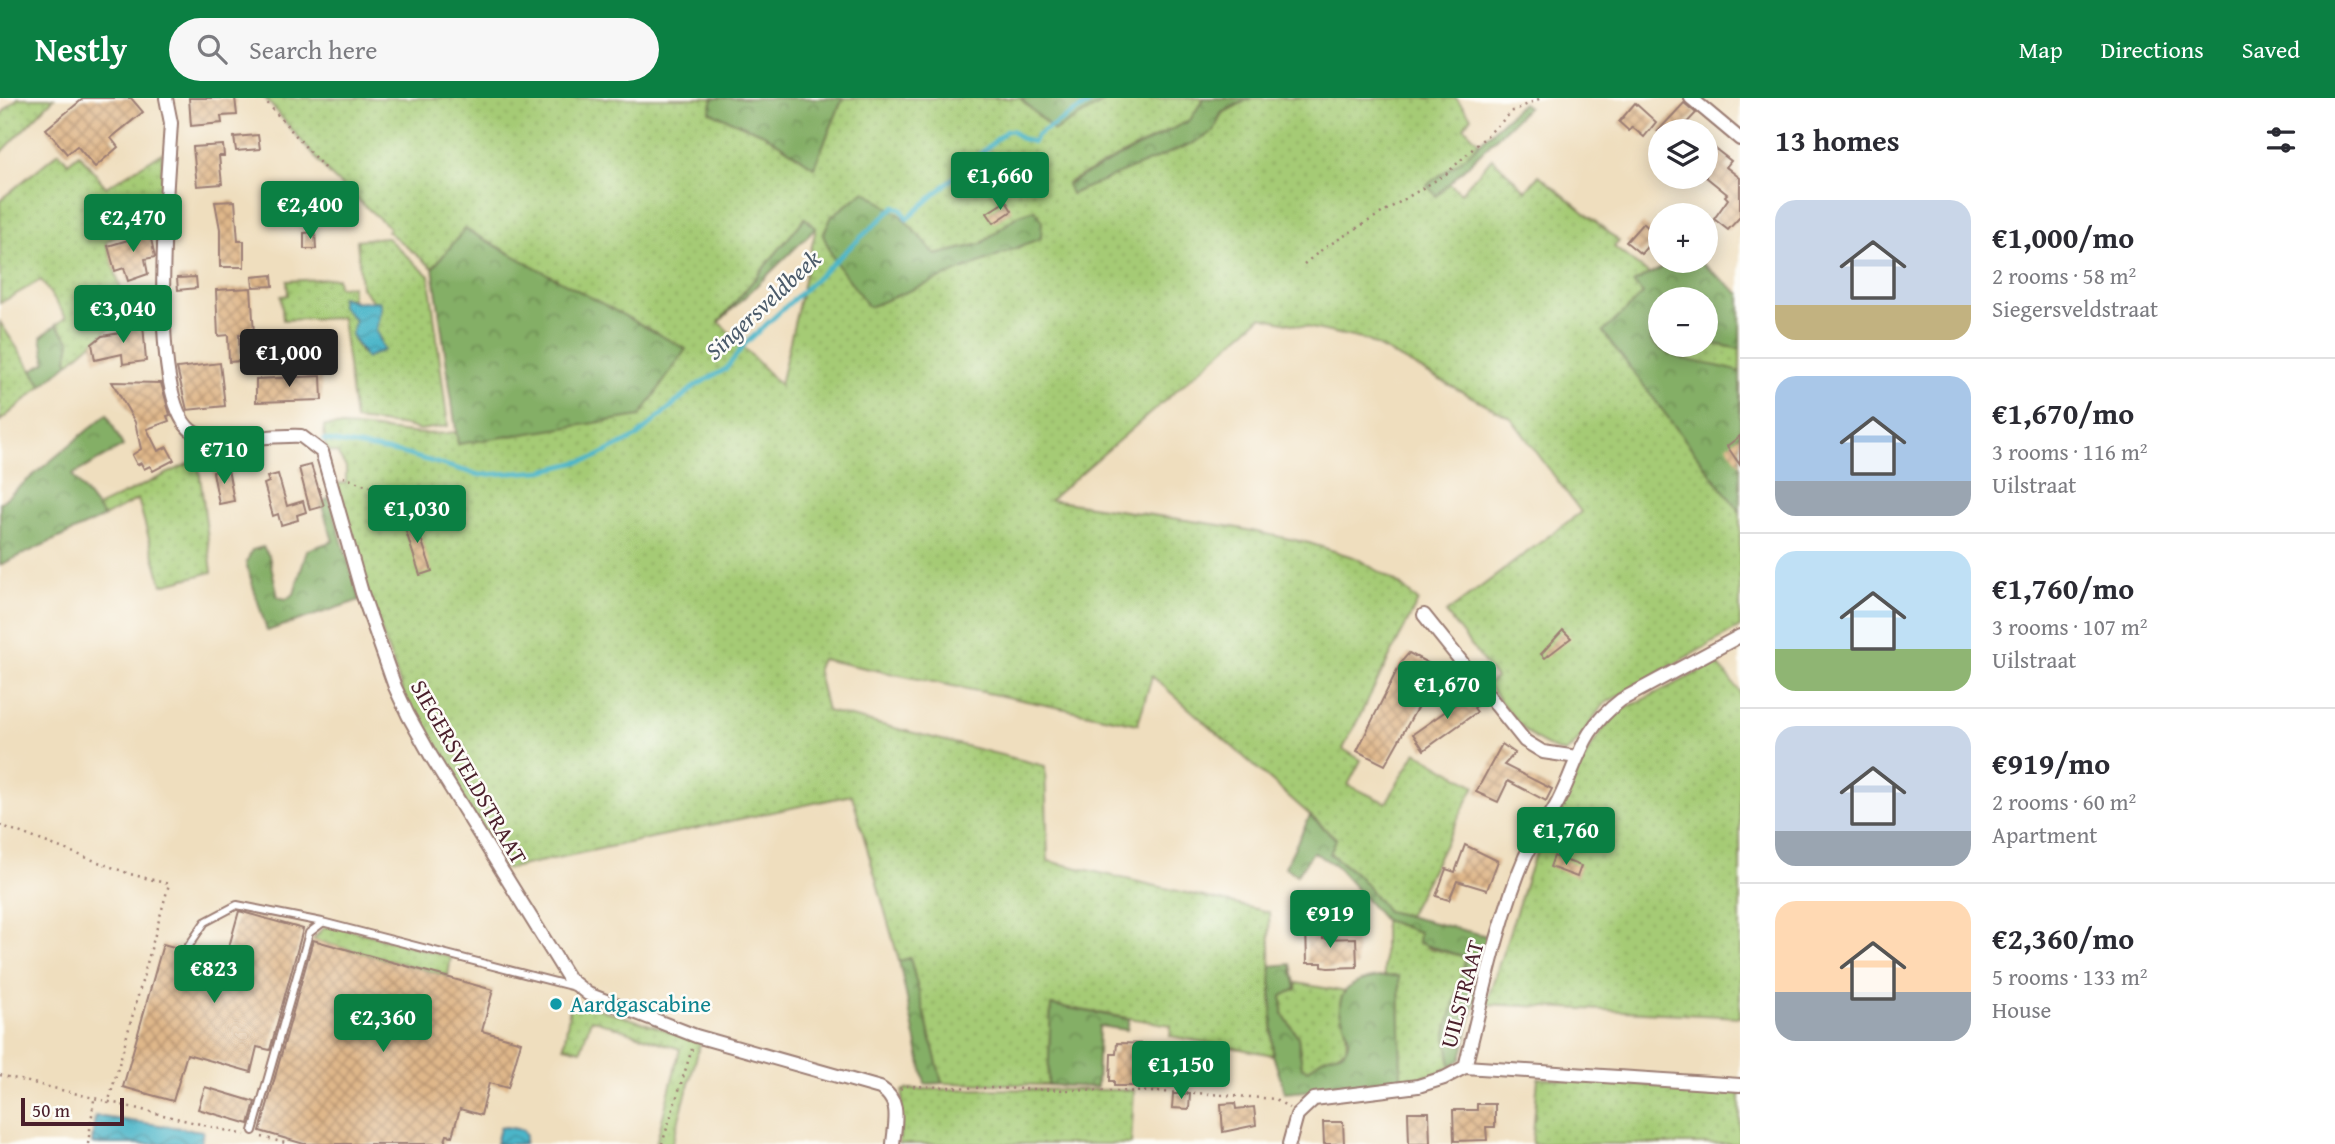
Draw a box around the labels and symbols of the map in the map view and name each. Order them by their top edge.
pin: €1,660 [943,152,1057,212]
pin: €2,400 [253,181,367,241]
pin: €2,470 [76,194,190,254]
water label: Singersveldbeek [697,242,828,367]
pin: €3,040 [66,286,180,345]
pin: €1,000 [232,330,346,389]
pin: €710 [183,426,265,486]
pin: €1,030 [360,486,474,545]
pin: €1,670 [1390,662,1504,721]
street label: SIEGERSVELDSTRAAT [403,673,536,870]
pin: €1,760 [1509,808,1623,867]
pin: €919 [1289,890,1371,950]
street label: UILSTRAAT [1431,936,1492,1051]
pin: €823 [173,946,255,1005]
place label: Aardgascabine [570,987,711,1020]
pin: €2,360 [326,995,440,1054]
marker: Aardgascabine [548,996,564,1012]
pin: €1,150 [1124,1042,1238,1101]
scale bar [21,1095,124,1127]

